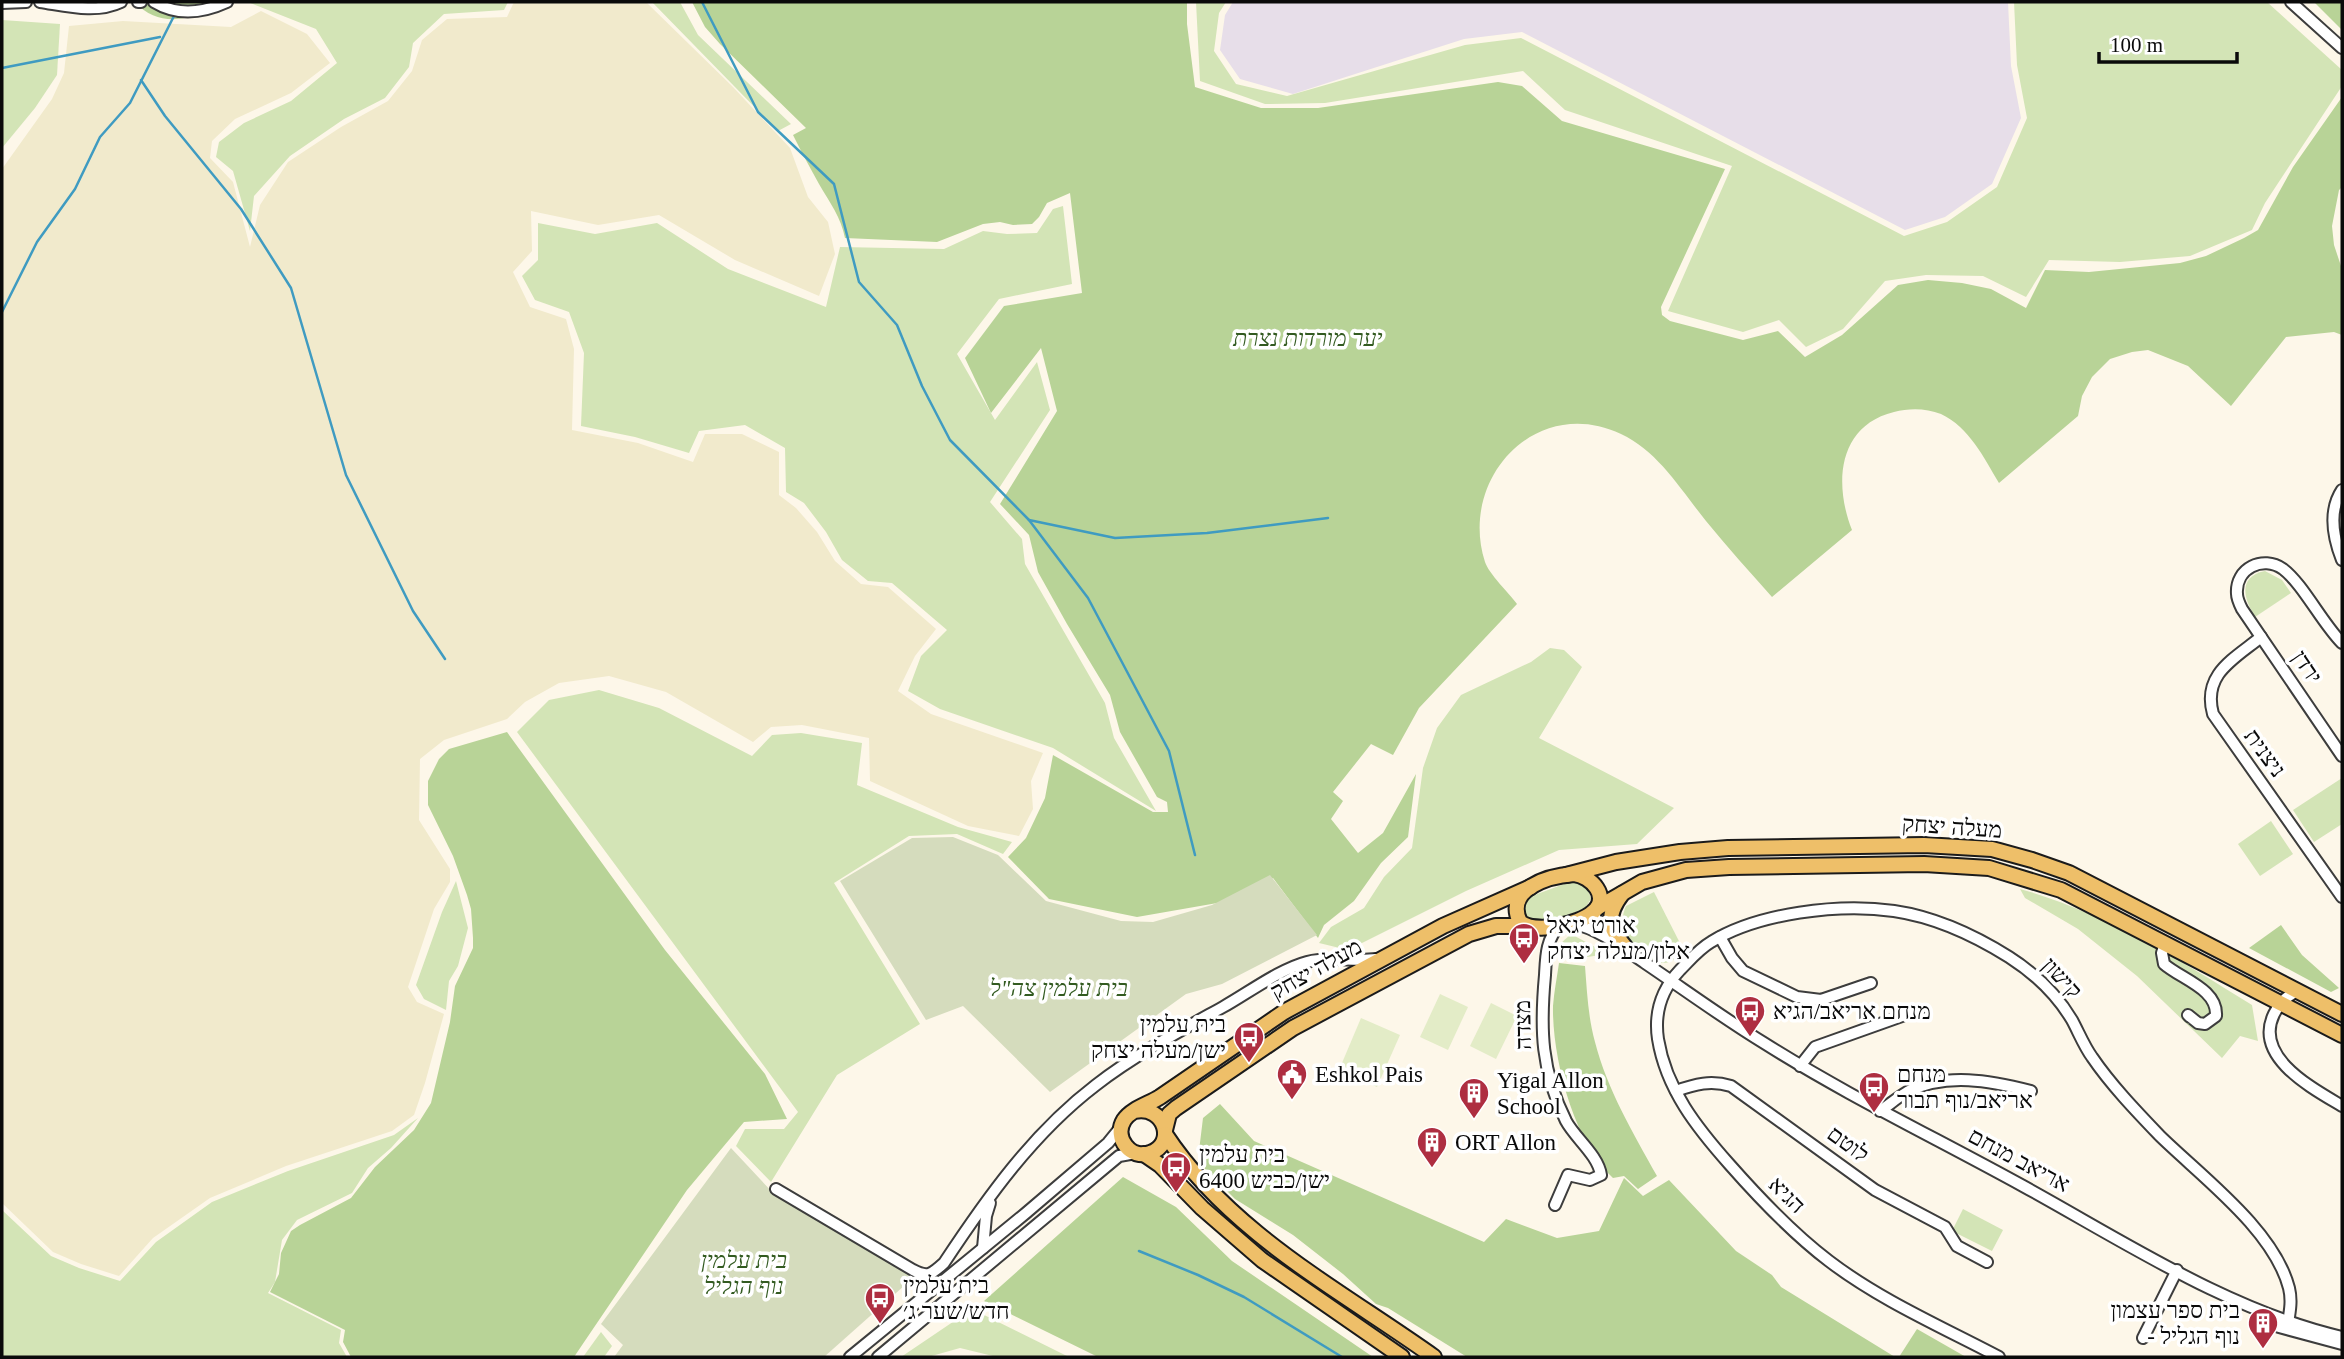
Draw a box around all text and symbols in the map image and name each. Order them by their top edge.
scale bar [2099,21,2237,65]
text: 100 m [2110,33,2163,57]
park label: יער מורדות נצרת [1232,326,1383,351]
street label: ירדן [2287,646,2327,688]
street label: ניצנית [2239,724,2291,782]
street label: מעלה יצחק [1901,811,2003,843]
place label: אורט יגאל אלון/מעלה יצחק [1546,913,1690,964]
bus stop icon: אורט יגאל אלון/מעלה יצחק [1507,921,1541,965]
street label: מעלה יצחק [1266,934,1366,1004]
street label: קישון [2037,953,2087,1003]
park label: בית עלמין צה"ל [990,976,1128,1001]
bus stop icon: מנחם אריאב/הגיא [1733,994,1767,1038]
place label: מנחם אריאב/הגיא [1773,999,1931,1024]
street label: מצדה [1510,1000,1536,1050]
place label: בית עלמין ישן/מעלה יצחק [1091,1012,1226,1063]
bus stop icon: בית עלמין ישן/מעלה יצחק [1232,1020,1266,1064]
public building icon: Eshkol Pais [1275,1057,1309,1101]
place label: Eshkol Pais [1315,1062,1423,1087]
place label: מנחם אריאב/נוף תבור [1897,1062,2033,1113]
place label: Yigal Allon School [1497,1068,1604,1119]
bus stop icon: מנחם אריאב/נוף תבור [1857,1070,1891,1114]
building icon: Yigal Allon School [1457,1076,1491,1120]
street label: לוטם [1822,1121,1874,1167]
street label: אריאב מנחם [1964,1123,2074,1197]
building icon: ORT Allon [1415,1125,1449,1169]
place label: ORT Allon [1455,1130,1557,1155]
place label: בית עלמין ישן/כביש 6400 [1199,1142,1330,1193]
bus stop icon: בית עלמין ישן/כביש 6400 [1159,1150,1193,1194]
street label: הגיא [1764,1172,1810,1218]
park label: בית עלמין נוף הגליל [701,1248,787,1299]
place label: בית עלמין חדש/שער ג׳ [903,1273,1010,1324]
bus stop icon: בית עלמין חדש/שער ג׳ [863,1281,897,1325]
place label: בית ספר עצמון - נוף הגליל [2110,1298,2240,1349]
building icon: בית ספר עצמון - נוף הגליל [2246,1306,2280,1350]

